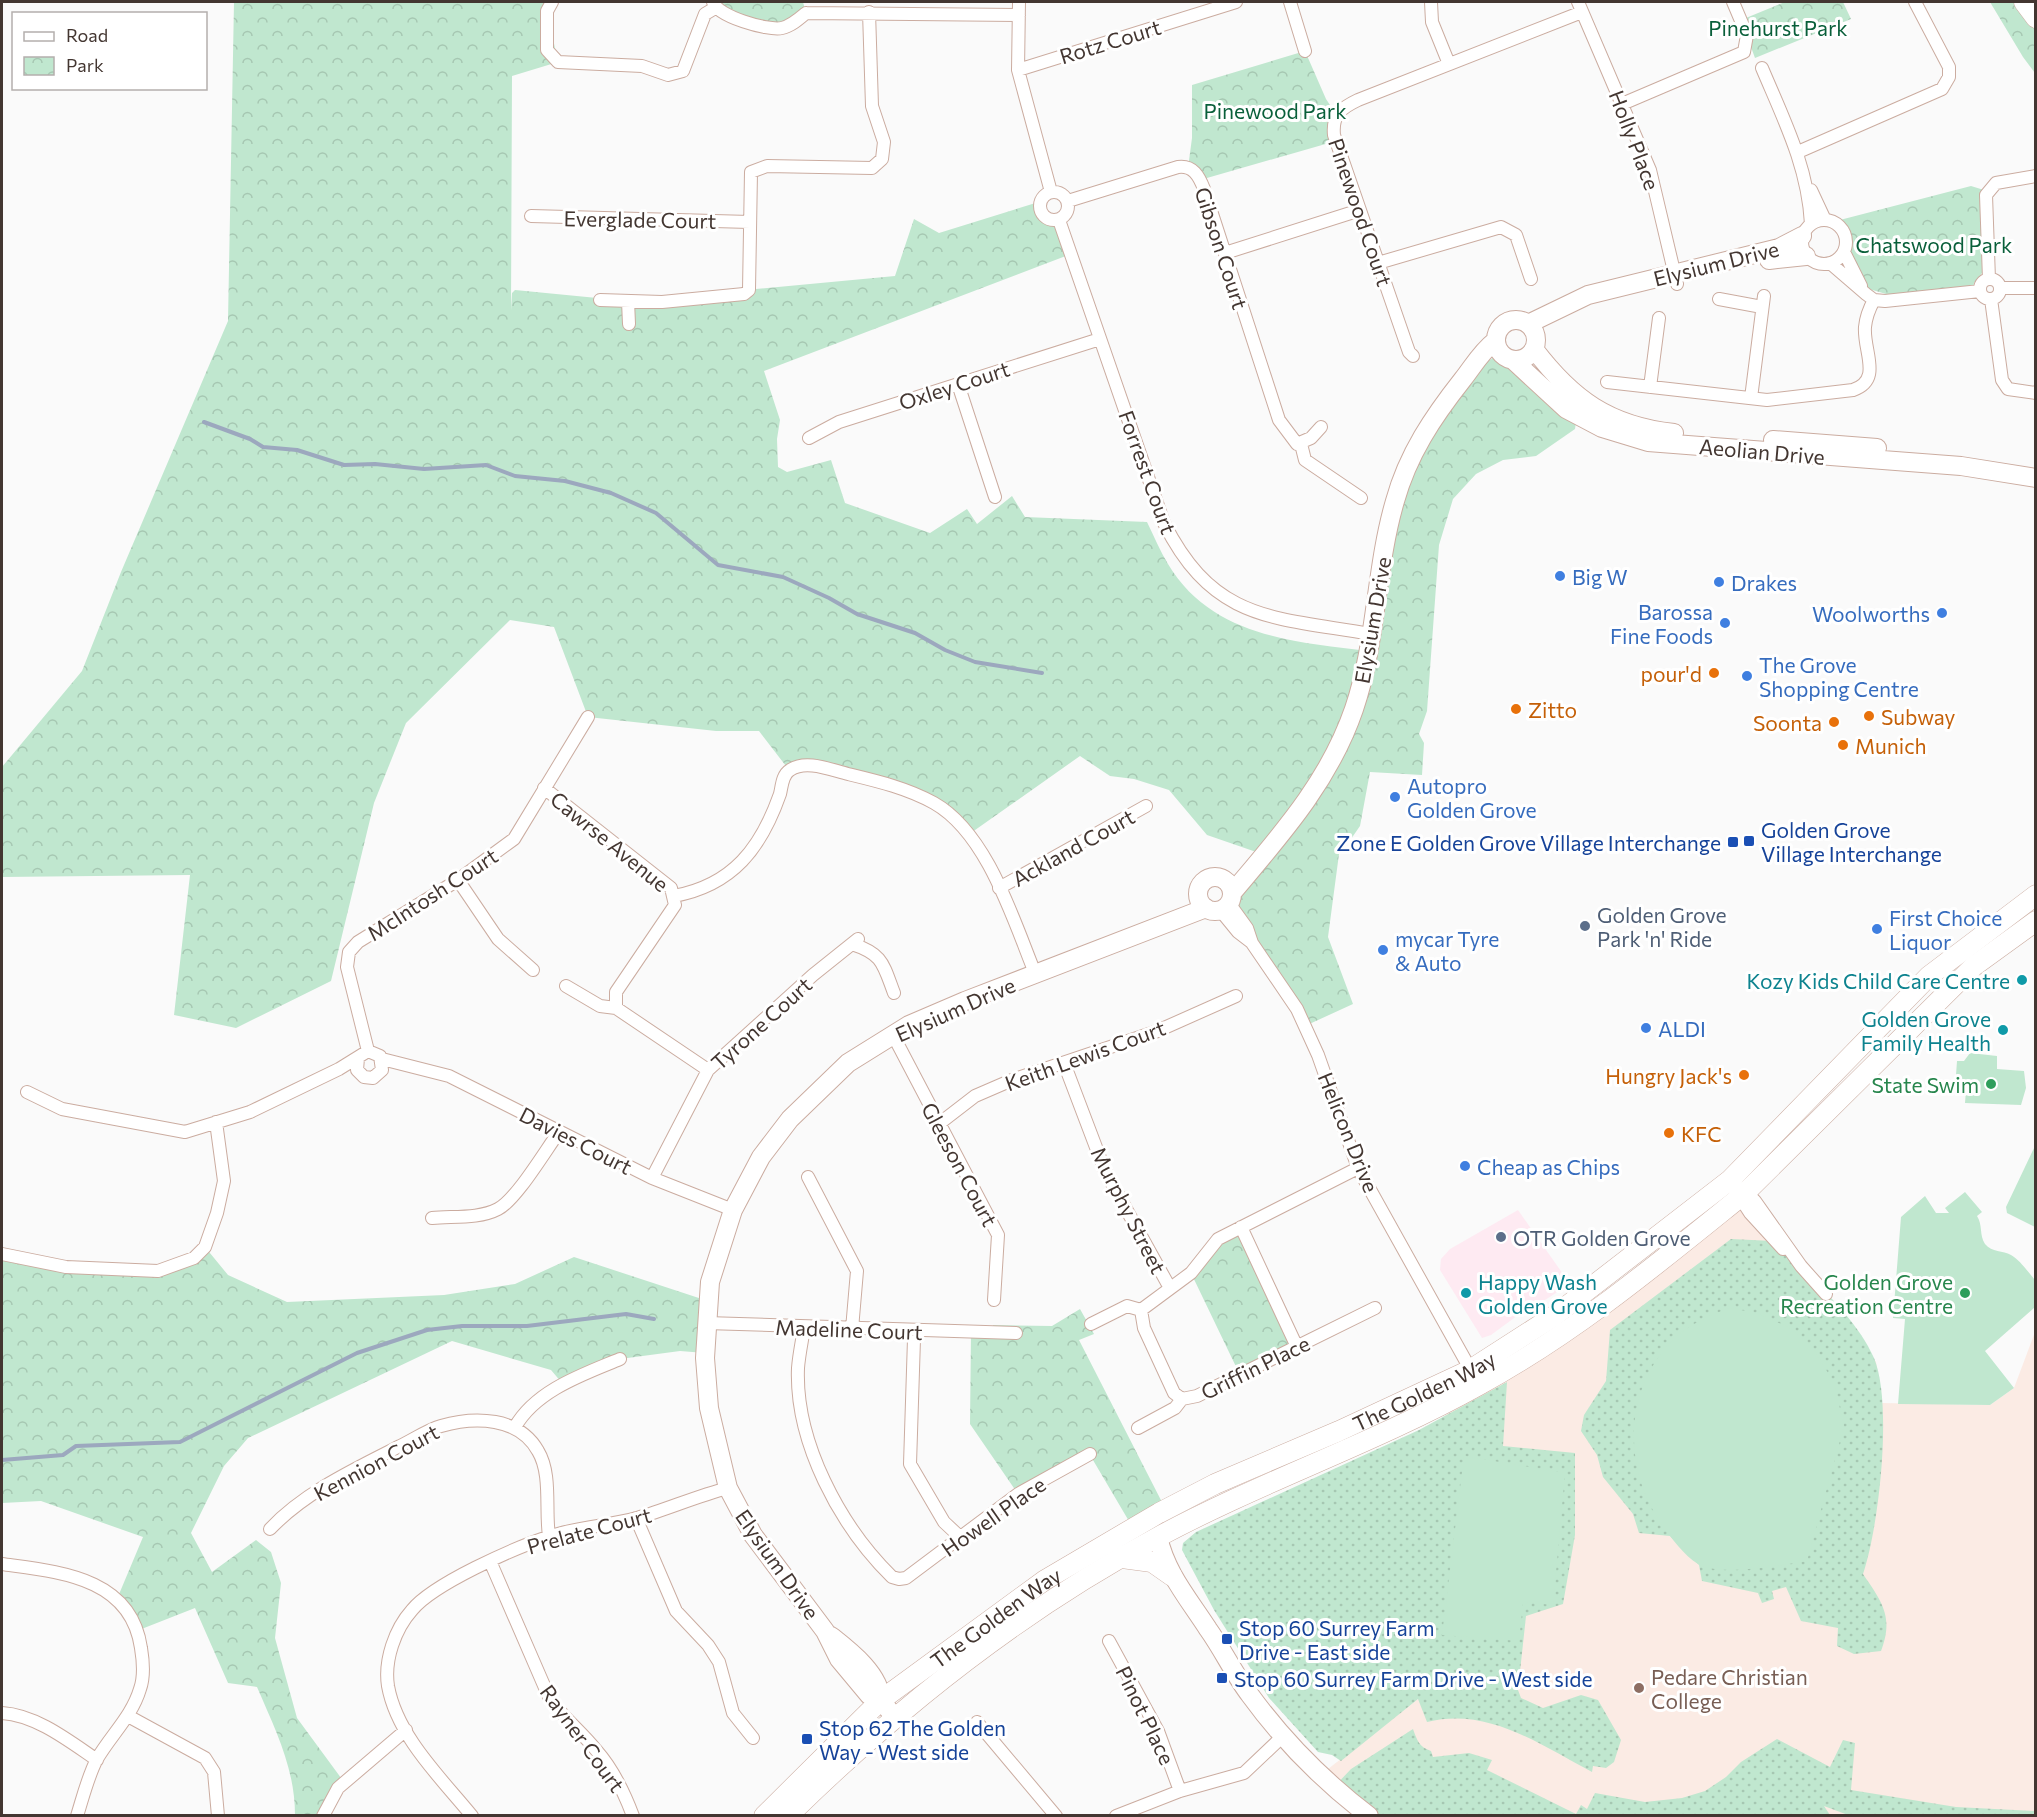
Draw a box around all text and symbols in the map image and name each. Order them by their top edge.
legend [12,12,207,90]
street label: Rotz Court [1056,14,1164,68]
park label: Pinehurst Park [1708,15,1848,40]
text: Road [66,24,108,46]
text: Park [66,54,104,76]
street label: Holly Place [1605,87,1665,193]
park label: Pinewood Park [1203,98,1347,123]
street label: Pinewood Court [1324,135,1398,289]
street label: Gibson Court [1191,184,1253,312]
street label: Everglade Court [563,205,717,233]
park label: Chatswood Park [1856,232,2012,257]
street label: Elysium Drive [1651,235,1781,291]
street label: Oxley Court [896,355,1012,415]
street label: Forrest Court [1114,407,1182,537]
street label: Aeolian Drive [1698,433,1826,469]
street label: Elysium Drive [1349,555,1395,685]
place label: Big W [1572,564,1628,589]
marker: Big W [1553,569,1567,583]
place label: Drakes [1731,570,1797,595]
marker: Drakes [1712,575,1726,589]
place label: Barossa Fine Foods [1610,599,1713,648]
place label: Woolworths [1812,601,1930,626]
marker: Woolworths [1935,606,1949,620]
marker: Barossa Fine Foods [1718,616,1732,630]
place label: The Grove Shopping Centre [1759,652,1919,701]
place label: pour'd [1641,661,1702,686]
marker: pour'd [1707,666,1721,680]
marker: The Grove Shopping Centre [1740,669,1754,683]
place label: Zitto [1528,697,1577,722]
marker: Zitto [1509,702,1523,716]
place label: Subway [1881,704,1956,729]
marker: Subway [1862,709,1876,723]
place label: Soonta [1753,710,1822,735]
marker: Soonta [1827,715,1841,729]
place label: Munich [1855,733,1927,758]
marker: Munich [1836,738,1850,752]
place label: Autopro Golden Grove [1407,773,1537,822]
street label: Cawrse Avenue [546,786,674,896]
marker: Autopro Golden Grove [1388,790,1402,804]
street label: Ackland Court [1007,803,1139,891]
place label: Golden Grove Village Interchange [1761,817,1942,866]
place label: Zone E Golden Grove Village Interchange [1336,830,1721,855]
marker: Golden Grove Village Interchange [1742,834,1756,848]
marker: Zone E Golden Grove Village Interchange [1726,835,1740,849]
street label: McIntosh Court [362,843,502,945]
place label: Golden Grove Park 'n' Ride [1597,902,1727,951]
place label: First Choice Liquor [1889,905,2002,954]
marker: Golden Grove Park 'n' Ride [1578,919,1592,933]
marker: First Choice Liquor [1870,922,1884,936]
place label: mycar Tyre & Auto [1395,926,1499,975]
marker: mycar Tyre & Auto [1376,943,1390,957]
place label: Kozy Kids Child Care Centre [1747,968,2010,993]
street label: Tyrone Court [706,971,816,1075]
street label: Elysium Drive [891,971,1019,1047]
marker: Kozy Kids Child Care Centre [2015,973,2029,987]
place label: Golden Grove Family Health [1861,1006,1991,1055]
street label: Keith Lewis Court [1001,1014,1169,1096]
place label: ALDI [1658,1016,1706,1041]
marker: ALDI [1639,1021,1653,1035]
marker: Golden Grove Family Health [1996,1023,2010,1037]
place label: Hungry Jack's [1605,1063,1732,1088]
street label: Helicon Drive [1314,1068,1384,1196]
marker: Hungry Jack's [1737,1068,1751,1082]
place label: State Swim [1871,1072,1979,1097]
marker: State Swim [1984,1077,1998,1091]
street label: Gleeson Court [917,1098,1003,1230]
street label: Davies Court [516,1101,636,1179]
place label: KFC [1681,1121,1722,1146]
marker: KFC [1662,1126,1676,1140]
street label: Murphy Street [1086,1143,1172,1277]
place label: Cheap as Chips [1477,1154,1620,1179]
marker: Cheap as Chips [1458,1159,1472,1173]
place label: OTR Golden Grove [1513,1225,1691,1250]
marker: OTR Golden Grove [1494,1230,1508,1244]
place label: Happy Wash Golden Grove [1478,1269,1608,1318]
place label: Golden Grove Recreation Centre [1780,1269,1953,1318]
marker: Happy Wash Golden Grove [1459,1286,1473,1300]
marker: Golden Grove Recreation Centre [1958,1286,1972,1300]
street label: Madeline Court [775,1314,923,1344]
street label: Griffin Place [1197,1330,1313,1404]
street label: The Golden Way [1348,1345,1500,1435]
street label: Kennion Court [309,1419,443,1505]
street label: Howell Place [936,1471,1050,1561]
street label: Prelate Court [524,1501,654,1559]
street label: Elysium Drive [731,1504,825,1624]
street label: The Golden Way [925,1561,1065,1672]
place label: Stop 60 Surrey Farm Drive - East side [1239,1615,1435,1664]
marker: Stop 60 Surrey Farm Drive - East side [1220,1632,1234,1646]
street label: Pinot Place [1111,1662,1181,1768]
place label: Pedare Christian College [1651,1664,1808,1713]
place label: Stop 60 Surrey Farm Drive - West side [1234,1666,1593,1691]
marker: Stop 60 Surrey Farm Drive - West side [1215,1671,1229,1685]
street label: Rayner Court [536,1679,630,1797]
marker: Pedare Christian College [1632,1681,1646,1695]
place label: Stop 62 The Golden Way - West side [819,1715,1006,1764]
marker: Stop 62 The Golden Way - West side [800,1732,814,1746]

